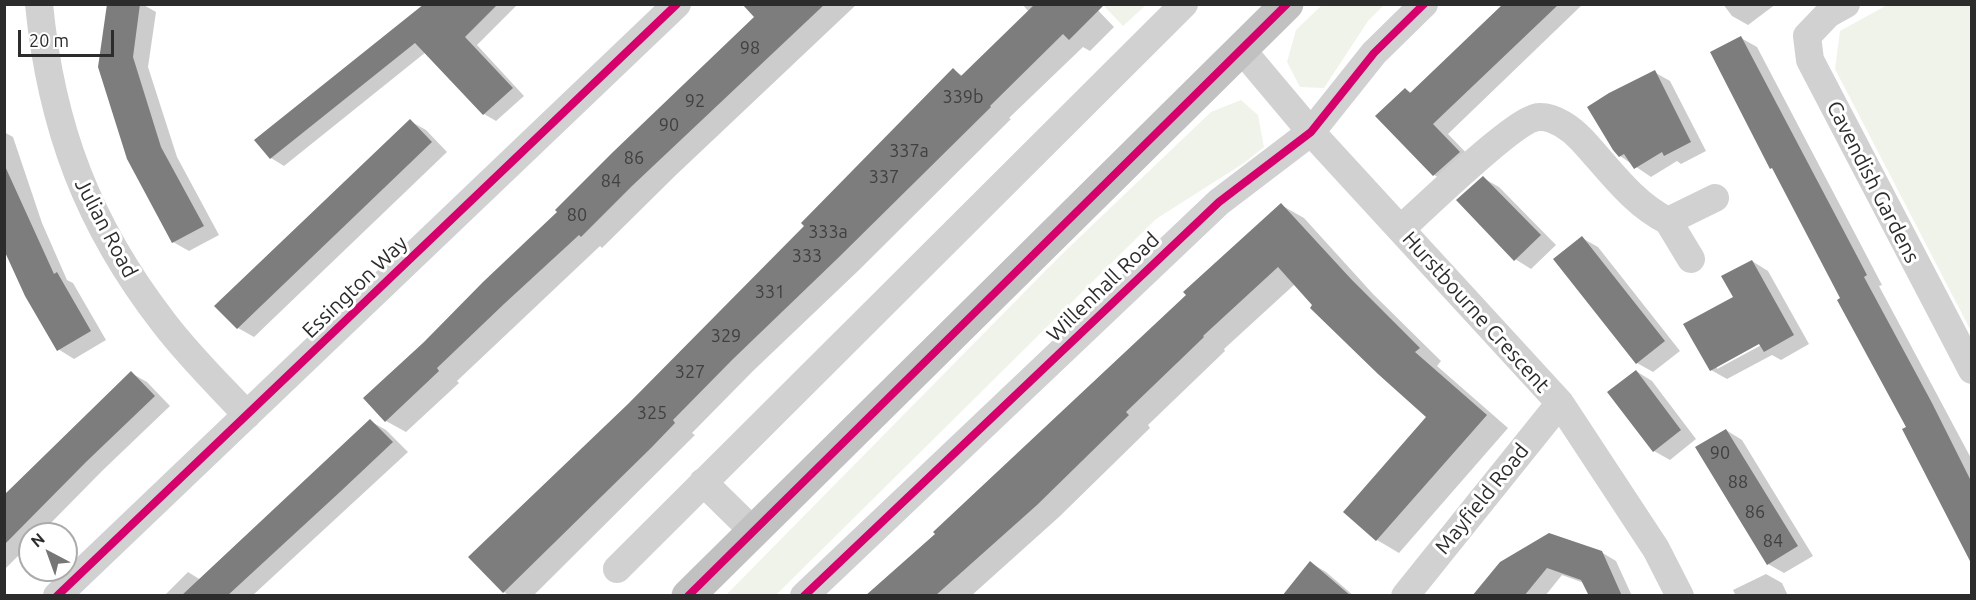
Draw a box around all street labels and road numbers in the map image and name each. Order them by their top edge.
street label: Cavendish Gardens [1821,97,1925,267]
street label: Julian Road [69,174,143,282]
street label: Hurstbourne Crescent [1397,226,1555,398]
street label: Willenhall Road [1042,227,1164,347]
street label: Essington Way [297,231,413,343]
street label: Mayfield Road [1430,439,1534,559]

